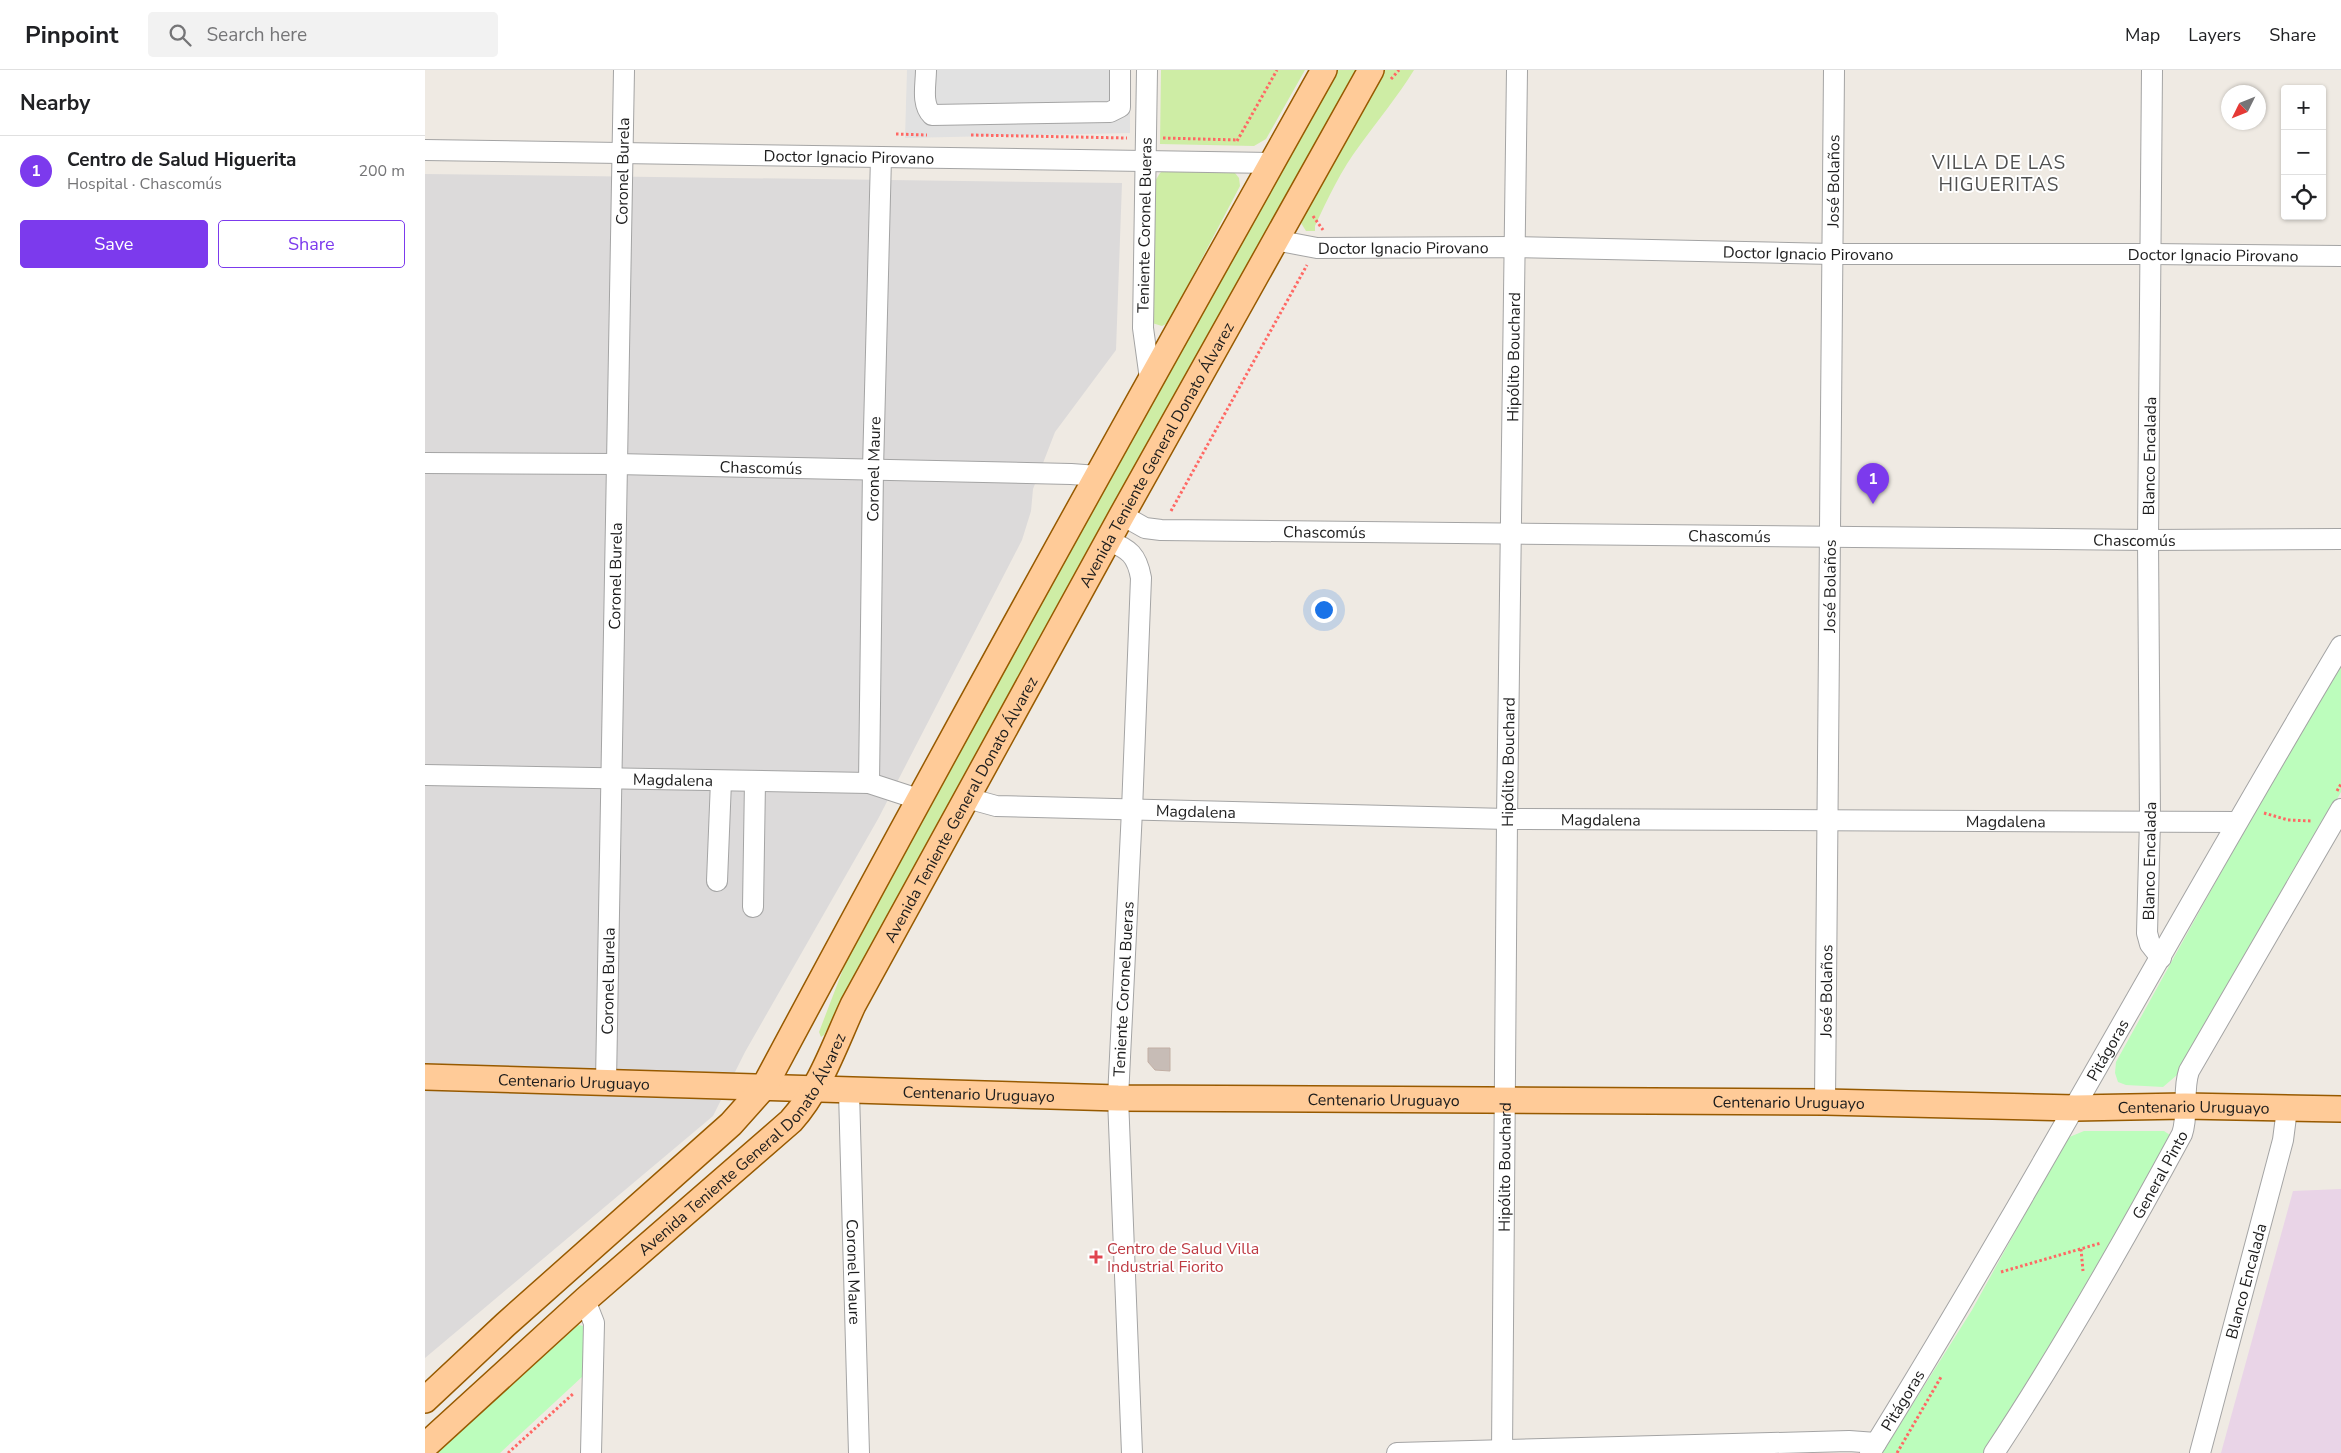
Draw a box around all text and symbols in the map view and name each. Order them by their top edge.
search box [148,12,498,57]
text: Pinpoint [25,19,118,51]
icon: search [166,21,194,49]
text: Search here [206,22,307,48]
text: Map [2125,23,2160,47]
text: Layers [2188,23,2241,47]
text: Share [2269,23,2316,47]
north arrow [2221,85,2266,130]
map controls [2281,85,2326,220]
button: + [2281,85,2326,130]
text: Nearby [20,89,90,117]
street label: Coronel Burela [611,117,635,225]
button: − [2281,130,2326,175]
street label: José Bolaños [1823,134,1845,229]
street label: Teniente Coronel Bueras [1132,137,1158,313]
street label: Doctor Ignacio Pirovano [763,145,934,170]
text: Centro de Salud Higuerita [67,147,296,173]
district label: VILLA DE LAS HIGUERITAS [1931,150,2066,198]
text: 1 [31,160,41,182]
text: 200 m [358,160,405,182]
text: Hospital · Chascomús [67,173,222,195]
button: locate [2281,175,2326,220]
button: Save [20,220,208,268]
button: Share [218,220,405,268]
street label: Doctor Ignacio Pirovano [1318,237,1489,260]
street label: Doctor Ignacio Pirovano [1723,242,1894,266]
street label: Doctor Ignacio Pirovano [2128,244,2299,268]
street label: Hipólito Bouchard [1502,292,1526,422]
street label: Avenida Teniente General Donato Álvarez [1074,319,1240,592]
street label: Blanco Encalada [2138,397,2162,516]
street label: Coronel Maure [862,416,886,522]
street label: Chascomús [719,456,802,480]
pin: 1 [1857,463,1889,504]
street label: Chascomús [1283,521,1366,544]
street label: Coronel Burela [604,522,628,630]
street label: Chascomús [1688,525,1771,548]
street label: Chascomús [2093,529,2176,552]
street label: José Bolaños [1819,539,1842,634]
your location [1311,597,1337,623]
street label: Avenida Teniente General Donato Álvarez [879,673,1043,947]
street label: Hipólito Bouchard [1497,697,1521,827]
street label: Magdalena [633,769,713,792]
street label: Magdalena [1155,800,1236,824]
street label: Blanco Encalada [2138,802,2162,921]
street label: Magdalena [1561,809,1641,832]
street label: Magdalena [1966,811,2046,833]
street label: Teniente Coronel Bueras [1108,901,1140,1077]
street label: Coronel Burela [597,927,621,1035]
street label: José Bolaños [1816,944,1838,1039]
street label: Pitágoras [2082,1015,2135,1085]
street label: Avenida Teniente General Donato Álvarez [634,1030,851,1261]
street label: Centenario Uruguayo [498,1069,650,1096]
street label: Centenario Uruguayo [902,1081,1055,1108]
street label: Centenario Uruguayo [1308,1089,1460,1112]
street label: Centenario Uruguayo [1713,1091,1865,1115]
street label: Centenario Uruguayo [2117,1096,2270,1120]
street label: Hipólito Bouchard [1494,1102,1517,1232]
street label: General Pinto [2127,1127,2194,1224]
street label: Coronel Maure [841,1219,865,1325]
street label: Blanco Encalada [2221,1221,2272,1341]
place label: Centro de Salud Villa Industrial Fiorito [1107,1238,1259,1278]
marker: Centro de Salud Villa Industrial Fiorito [1089,1250,1103,1264]
street label: Pitágoras [1876,1366,1930,1435]

